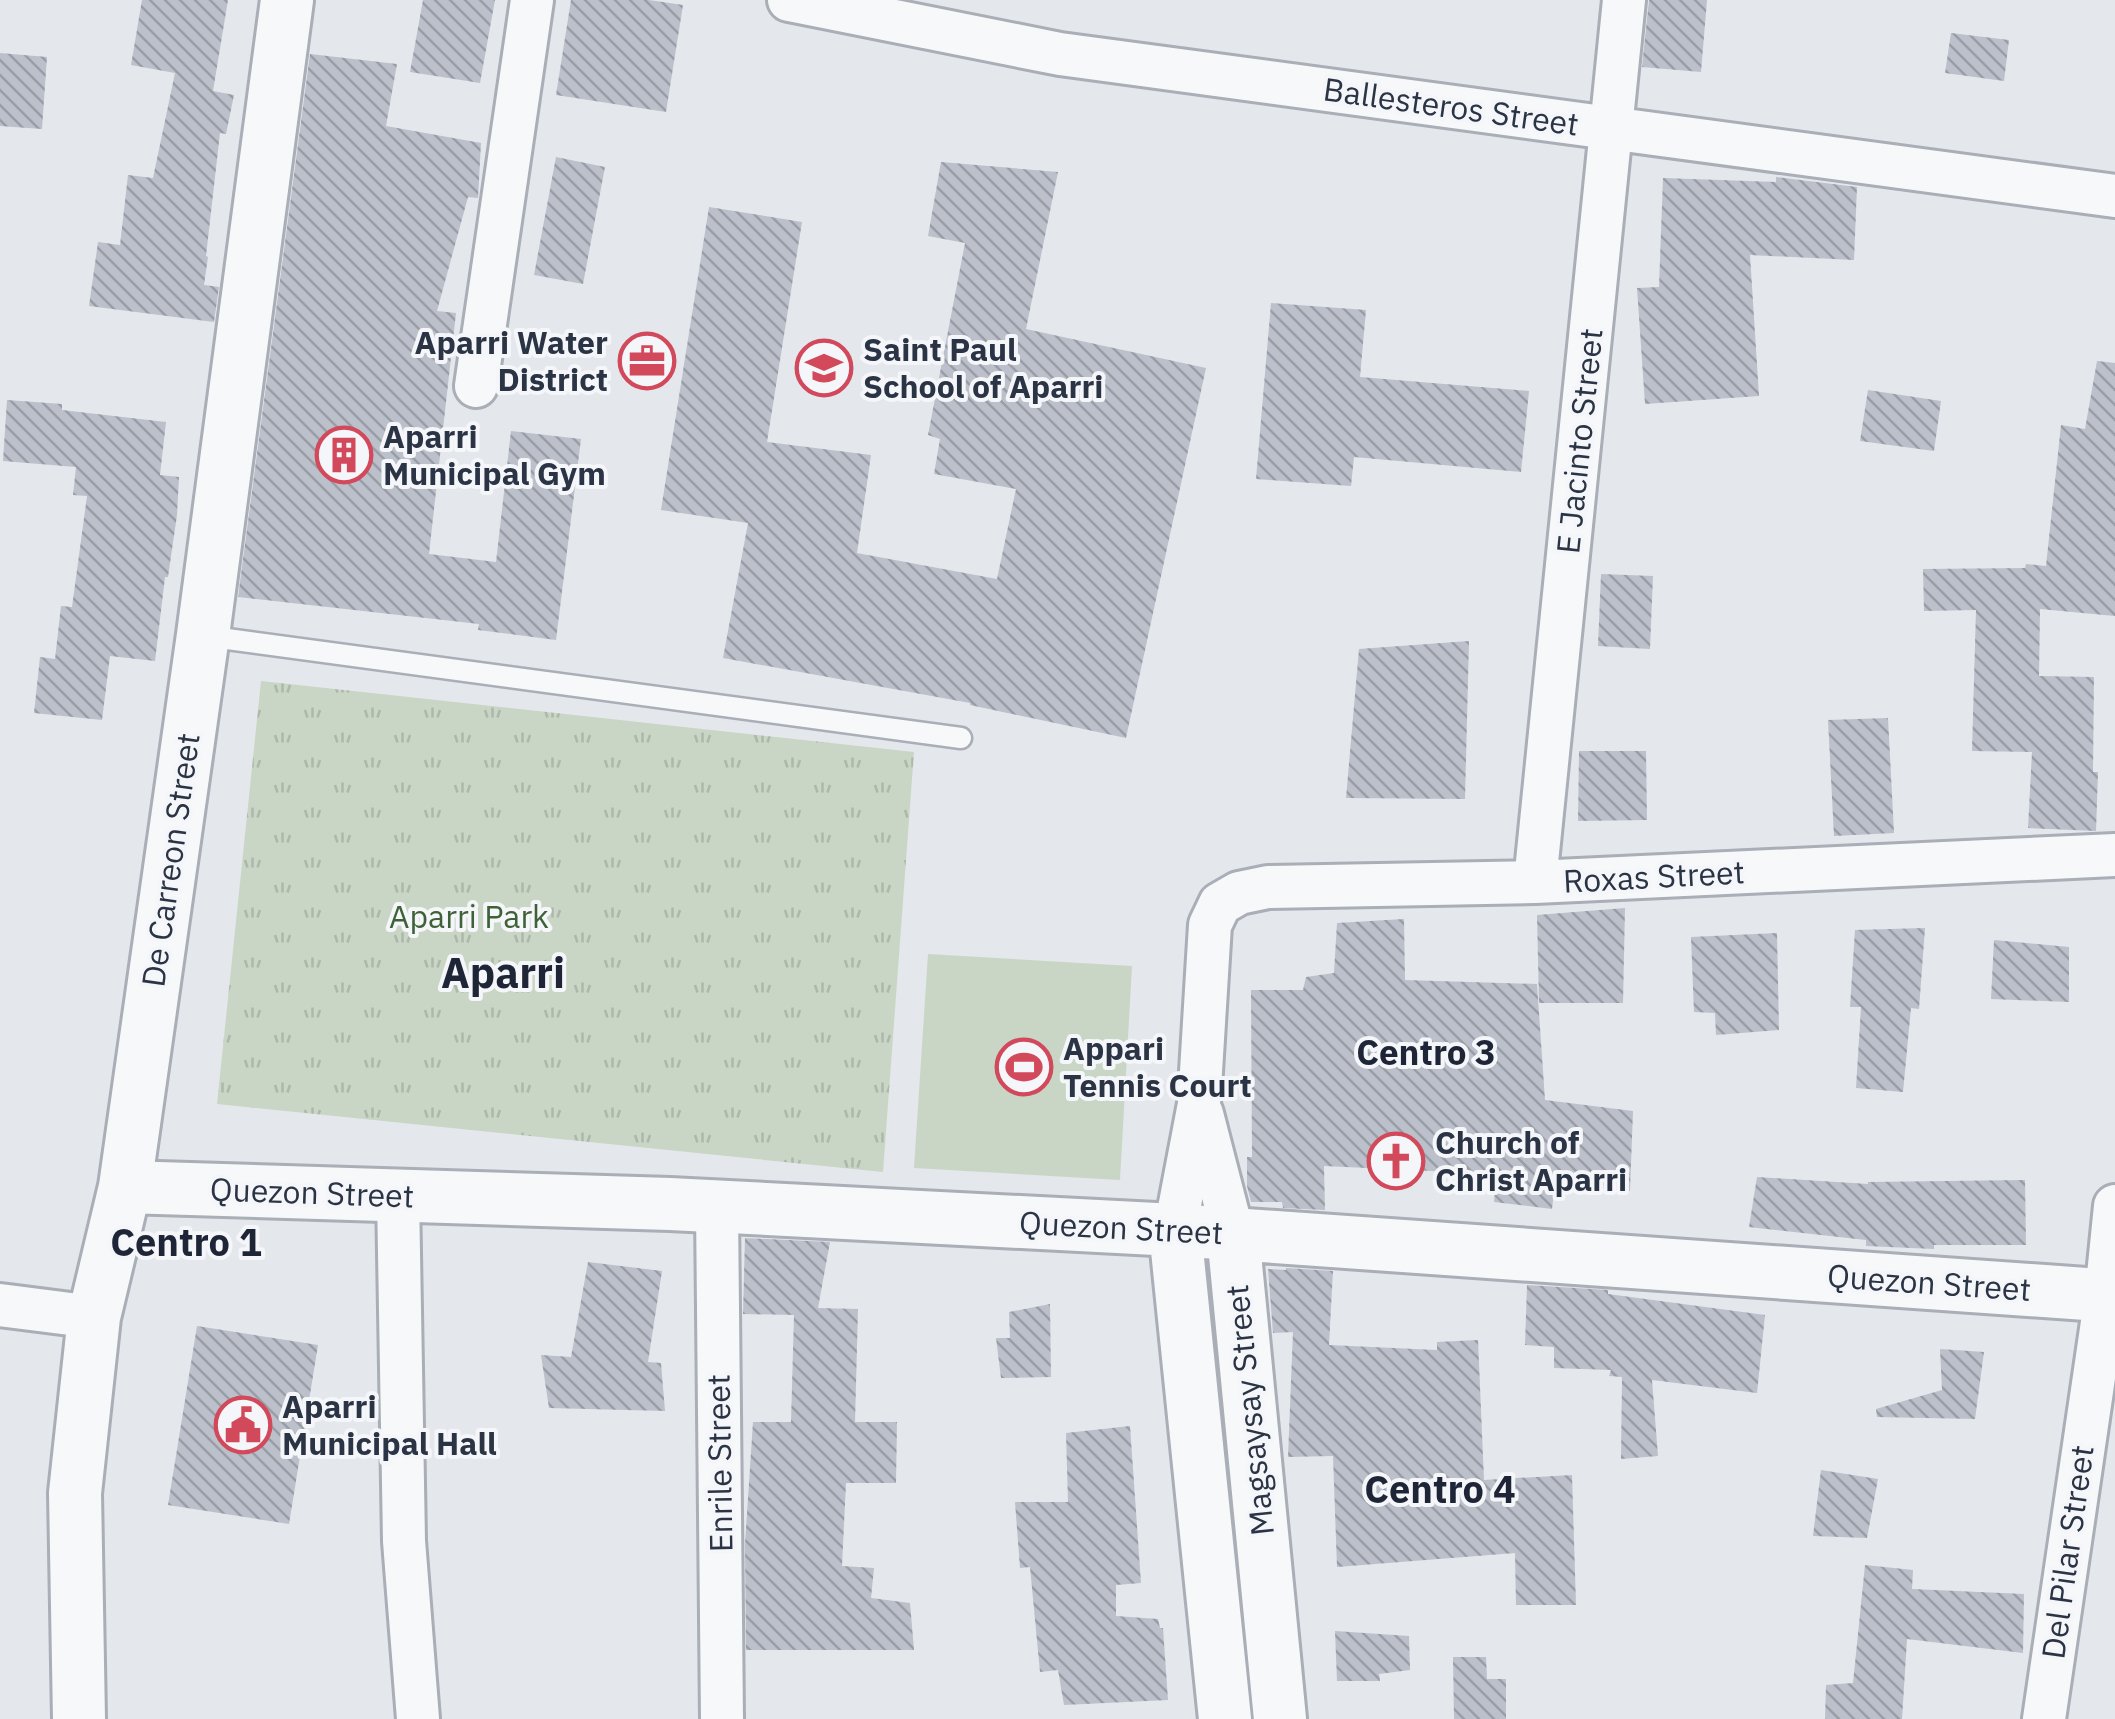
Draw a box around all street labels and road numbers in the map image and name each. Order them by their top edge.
street label: Ballesteros Street [1321,67,1581,145]
street label: E Jacinto Street [1546,326,1612,556]
street label: De Carreon Street [131,730,209,989]
street label: Roxas Street [1562,850,1746,902]
street label: Quezon Street [209,1167,415,1217]
street label: Quezon Street [1018,1201,1224,1253]
street label: Quezon Street [1826,1254,2032,1310]
street label: Magsaysay Street [1215,1283,1283,1538]
street label: Enrile Street [696,1374,742,1552]
street label: Del Pilar Street [2031,1442,2103,1662]

